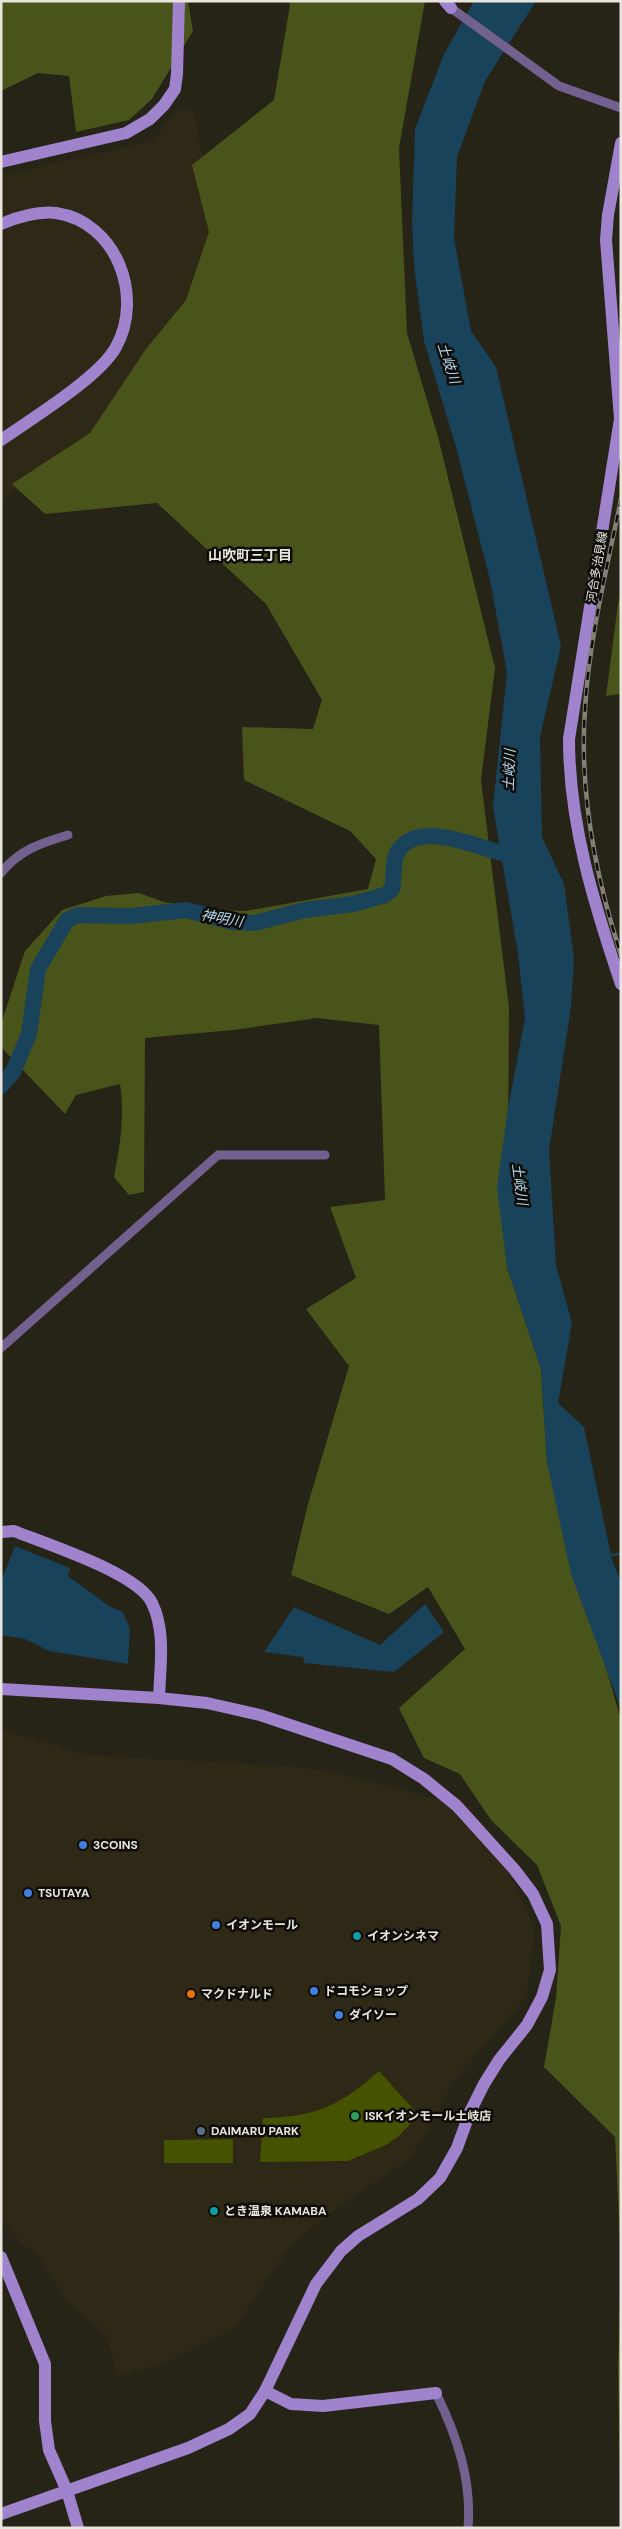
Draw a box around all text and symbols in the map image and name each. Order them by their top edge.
water label: 土岐川 [434,340,465,388]
street label: 河合多治見線 [583,530,611,604]
district label: 山吹町三丁目 [208,546,292,564]
water label: 土岐川 [499,747,519,791]
water label: 神明川 [200,905,246,931]
water label: 土岐川 [508,1162,532,1208]
place label: 3COINS [93,1837,138,1853]
marker: 3COINS [77,1839,89,1851]
place label: TSUTAYA [38,1885,90,1901]
marker: TSUTAYA [22,1887,34,1899]
place label: イオンモール [226,1917,298,1933]
marker: イオンモール [210,1919,222,1931]
place label: イオンシネマ [367,1928,439,1944]
marker: イオンシネマ [351,1930,363,1942]
place label: ドコモショップ [324,1983,408,1999]
marker: ドコモショップ [308,1985,320,1997]
place label: マクドナルド [201,1986,273,2002]
marker: マクドナルド [185,1988,197,2000]
place label: ダイソー [349,2007,397,2023]
marker: ダイソー [333,2009,345,2021]
place label: ISKイオンモール土岐店 [365,2108,491,2124]
marker: ISKイオンモール土岐店 [349,2110,361,2122]
place label: DAIMARU PARK [211,2123,299,2139]
marker: DAIMARU PARK [195,2125,207,2137]
place label: とき温泉 KAMABA [224,2203,327,2219]
marker: とき温泉 KAMABA [208,2205,220,2217]

